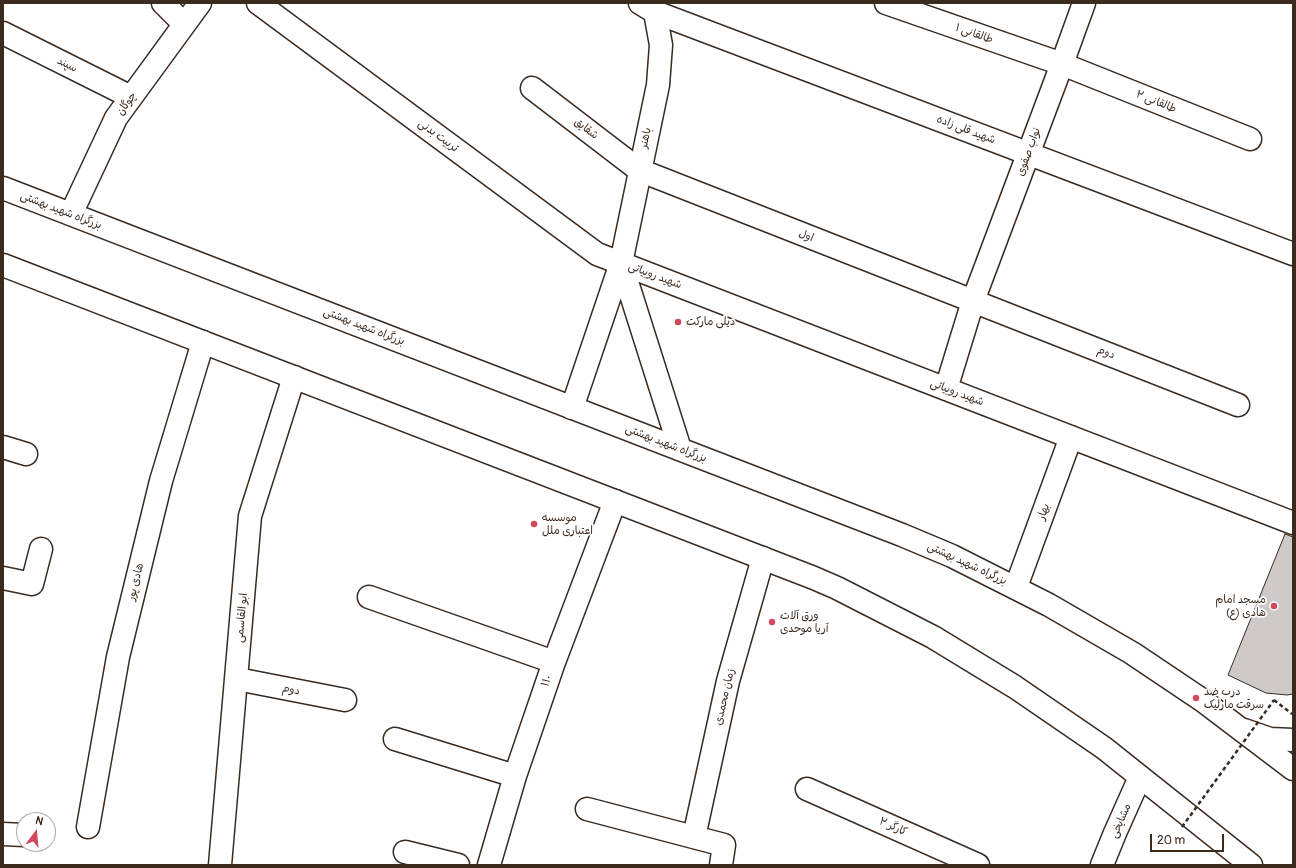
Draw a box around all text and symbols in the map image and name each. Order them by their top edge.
street label: طالقانی ۱ [953,21,995,47]
street label: سپند [55,54,79,76]
street label: طالقانی ۲ [1134,88,1178,116]
street label: چوگان [114,90,140,118]
street label: شهید قلی زاده [935,113,997,147]
street label: شقایق [571,116,601,142]
street label: تربیت بدنی [415,117,461,155]
street label: نواب صفوی [1014,126,1044,178]
street label: باهنر [637,127,655,149]
street label: بزرگراه شهید بهشتی [18,189,104,233]
street label: اول [796,227,816,245]
street label: شهید روبیاتی [626,260,684,292]
street label: بزرگراه شهید بهشتی [321,305,407,349]
place label: دیلی مارکت [686,315,735,329]
marker: دیلی مارکت [673,317,683,327]
street label: دوم [1095,344,1117,362]
street label: شهید روبیاتی [928,377,986,409]
street label: بزرگراه شهید بهشتی [623,422,709,466]
street label: بهار [1035,502,1053,522]
place label: موسسه اعتباری ملل [542,511,593,537]
marker: موسسه اعتباری ملل [529,519,539,529]
street label: بزرگراه شهید بهشتی [925,540,1009,588]
street label: هادی پور [125,562,147,602]
street label: ابو القاسمی [233,593,251,643]
place label: مسجد امام هادی (ع) [1215,593,1266,619]
marker: مسجد امام هادی (ع) [1269,601,1279,611]
place label: ورق آلات آریا موحدی [780,609,828,635]
marker: ورق آلات آریا موحدی [767,617,777,627]
street label: زمان محمدی [712,667,738,727]
street label: ۱۱۰ [539,673,555,689]
street label: دوم [281,682,301,698]
place label: درب ضد سرقت مارلیک [1204,685,1264,711]
marker: درب ضد سرقت مارلیک [1191,693,1201,703]
street label: مشایخی [1108,802,1134,840]
north arrow [16,812,56,852]
text: N [34,814,45,828]
street label: کارگر ۲ [877,815,909,839]
scale bar [1152,826,1226,852]
text: 20 m [1157,833,1185,848]

